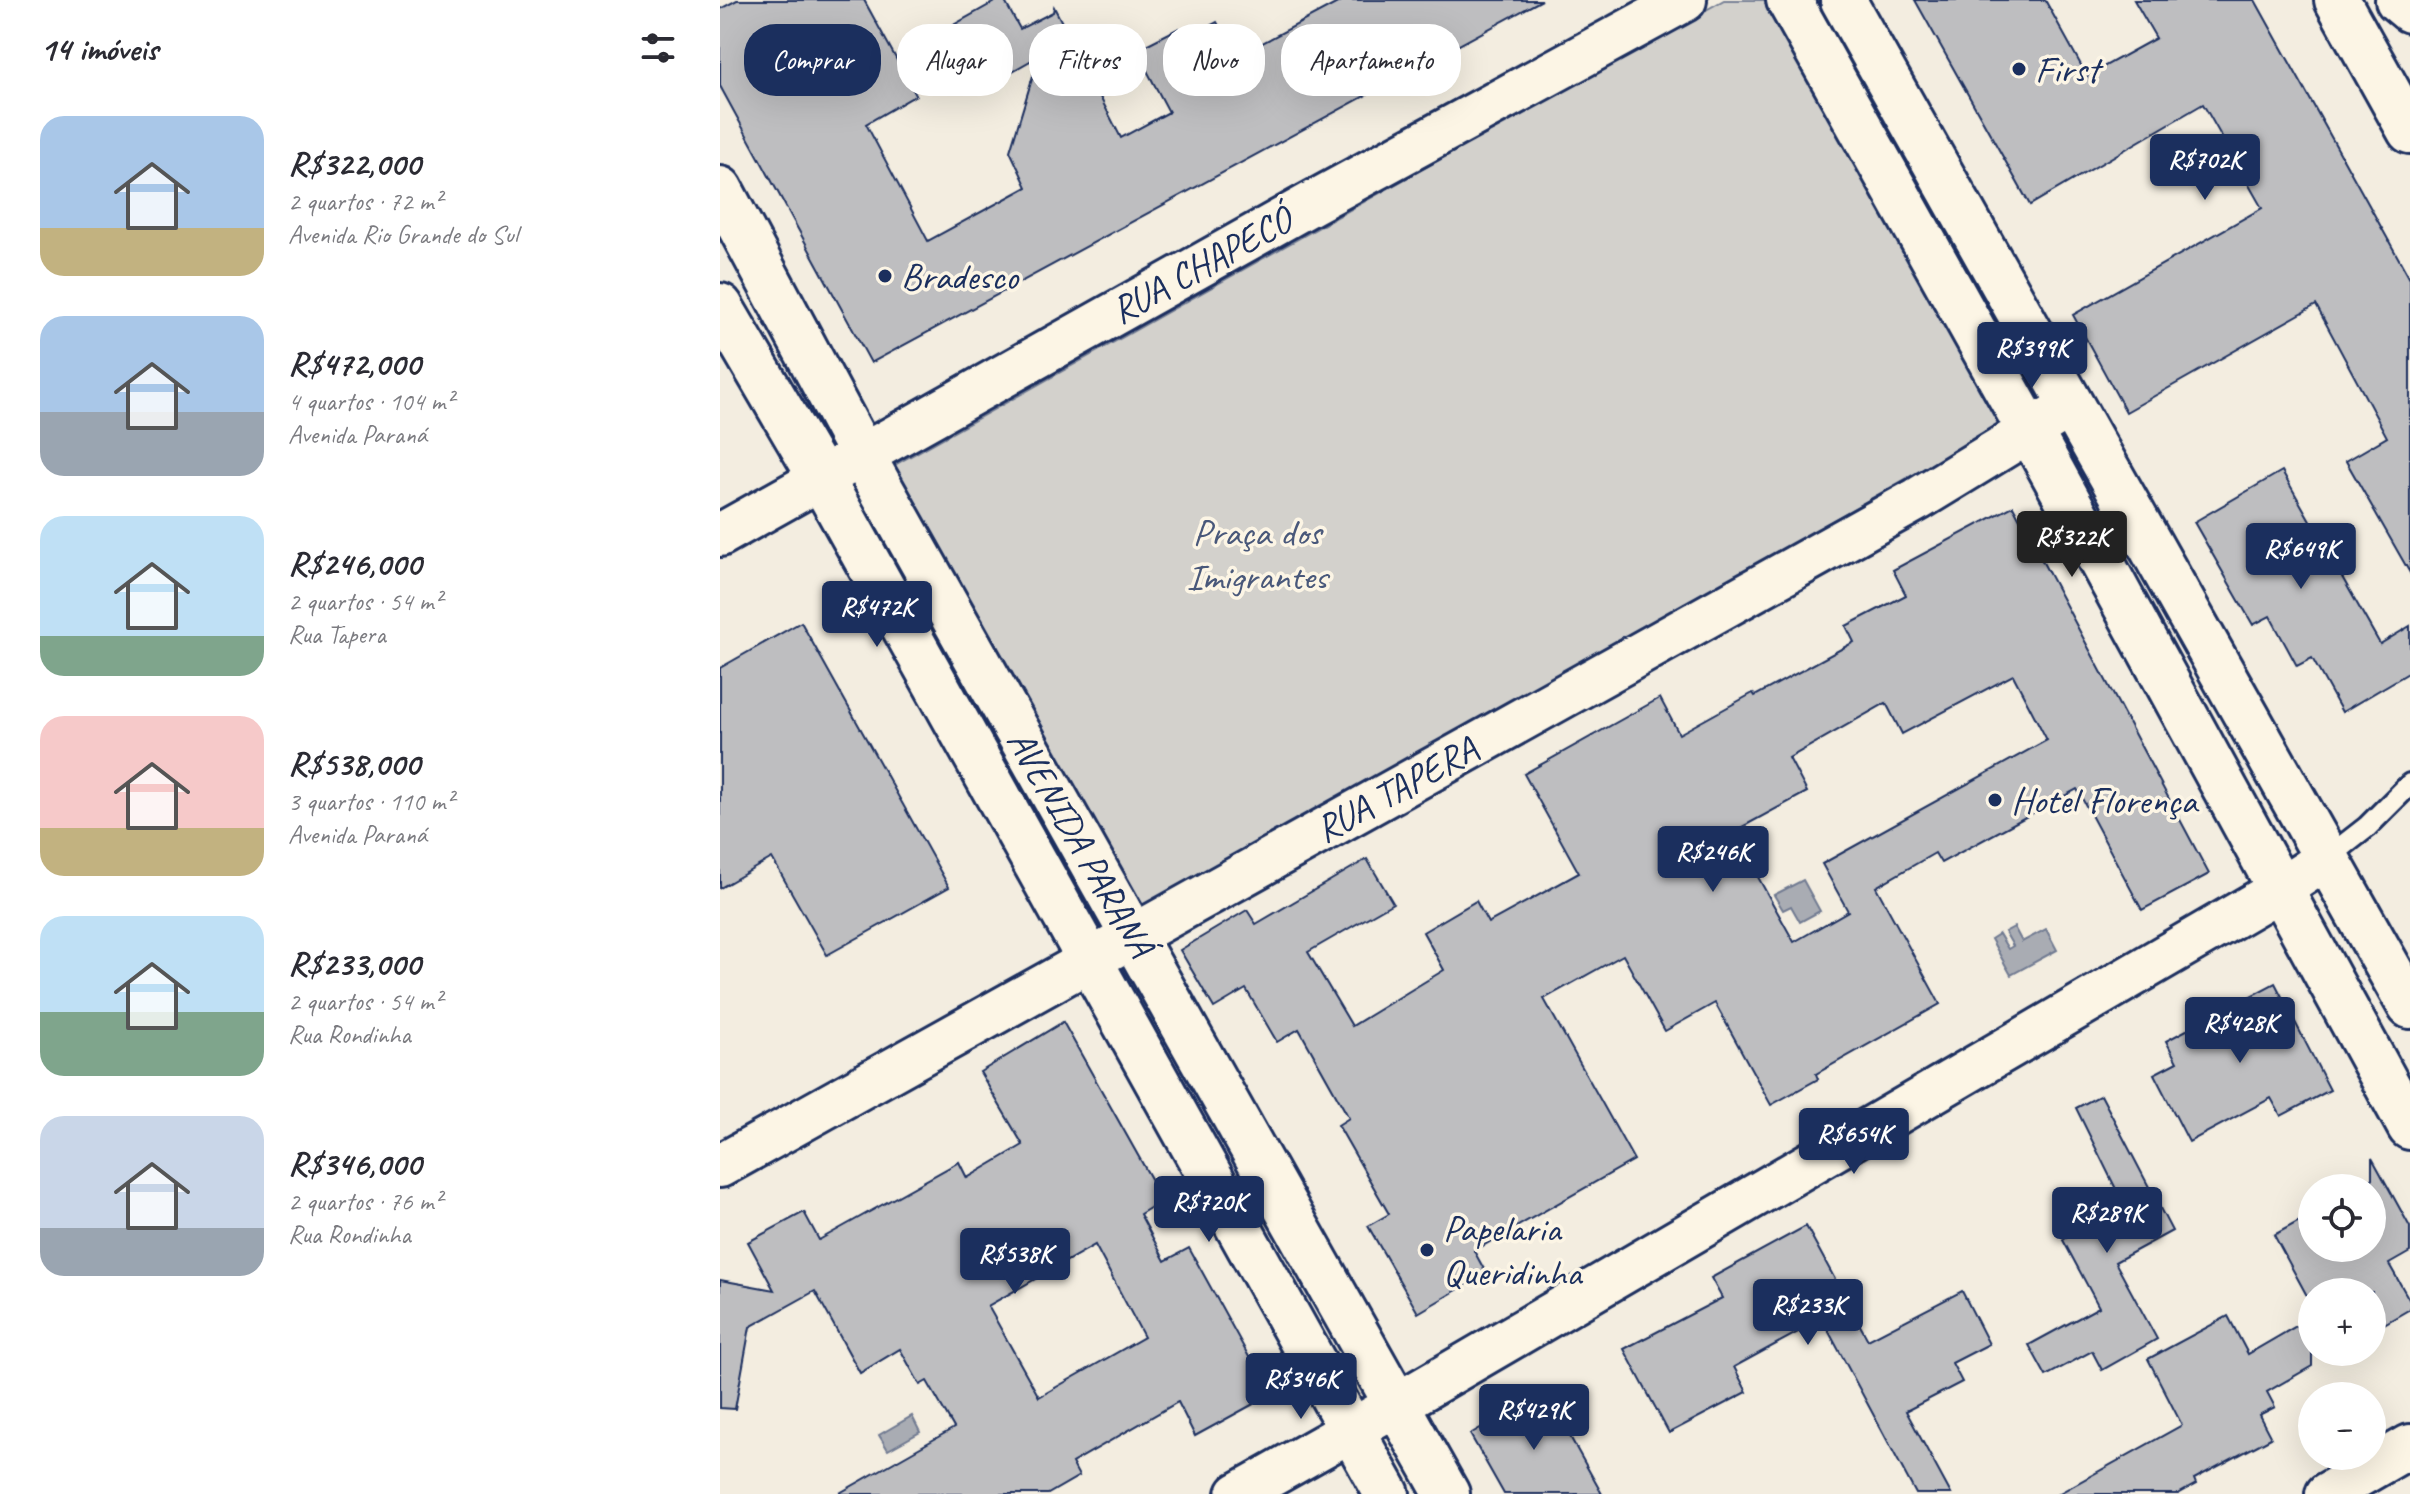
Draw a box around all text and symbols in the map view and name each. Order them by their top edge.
chip: Comprar [744,24,881,96]
chip: Alugar [897,24,1013,96]
chip: Filtros [1029,24,1147,96]
chip: Novo [1163,24,1265,96]
chip: Apartamento [1281,24,1461,96]
icon: filters [636,26,680,70]
text: 14 imóveis [40,27,158,70]
place label: First [2035,46,2104,93]
marker: First [2010,60,2028,78]
pin: R$702K [2140,134,2270,202]
text: R$322,000 [288,142,420,185]
text: R$702K [2168,143,2242,176]
icon: home [104,148,200,244]
text: 2 quartos · 72 m² [288,185,442,218]
street label: RUA CHAPECÓ [1102,194,1304,334]
text: Avenida Rio Grande do Sul [288,218,518,251]
place label: Bradesco [901,253,1020,300]
marker: Bradesco [876,267,894,285]
pin: R$399K [1967,322,2097,390]
text: R$399K [1995,331,2069,364]
text: R$472,000 [288,342,420,385]
icon: home [104,348,200,444]
text: 4 quartos · 104 m² [288,385,453,418]
text: Avenida Paraná [288,418,427,451]
park label: Praça dos Imigrantes [1187,509,1331,600]
pin: R$322K [2007,511,2137,579]
text: R$322K [2035,520,2109,553]
pin: R$649K [2236,523,2366,591]
text: R$649K [2264,532,2338,565]
text: R$246,000 [288,542,421,585]
icon: home [104,548,200,644]
pin: R$472K [812,581,942,649]
text: 2 quartos · 54 m² [288,585,442,618]
text: R$472K [840,590,914,623]
text: Rua Tapera [288,618,386,651]
street label: AVENIDA PARANÁ [997,721,1167,969]
street label: RUA TAPERA [1307,725,1486,853]
text: R$538,000 [288,742,420,785]
icon: home [104,748,200,844]
place label: Hotel Florença [2011,777,2200,824]
text: 3 quartos · 110 m² [288,785,453,818]
marker: Hotel Florença [1986,791,2004,809]
text: Avenida Paraná [288,818,427,851]
pin: R$246K [1648,826,1778,894]
text: R$246K [1676,835,1750,868]
text: R$233,000 [288,942,420,985]
icon: home [104,948,200,1044]
text: 2 quartos · 54 m² [288,985,442,1018]
pin: R$428K [2175,997,2305,1065]
text: R$428K [2203,1006,2277,1039]
text: Rua Rondinha [288,1018,411,1051]
pin: R$654K [1789,1108,1919,1176]
text: R$654K [1817,1117,1891,1150]
text: R$346,000 [288,1142,421,1185]
icon: home [104,1148,200,1244]
map controls [2298,1174,2386,1470]
button: locate [2298,1174,2386,1262]
pin: R$720K [1144,1176,1274,1244]
text: 2 quartos · 76 m² [288,1185,442,1218]
text: R$720K [1172,1185,1246,1218]
pin: R$289K [2042,1187,2172,1255]
text: R$289K [2070,1196,2144,1229]
place label: Papelaria Queridinha [1443,1205,1584,1296]
text: Rua Rondinha [288,1218,411,1251]
pin: R$538K [950,1228,1080,1296]
text: R$538K [978,1237,1052,1270]
marker: Papelaria Queridinha [1418,1241,1436,1259]
button: + [2298,1278,2386,1366]
pin: R$233K [1743,1279,1873,1347]
text: R$233K [1771,1288,1845,1321]
pin: R$346K [1236,1353,1366,1421]
text: R$346K [1264,1362,1338,1395]
button: − [2298,1382,2386,1470]
pin: R$429K [1469,1384,1599,1452]
text: R$429K [1497,1393,1571,1426]

